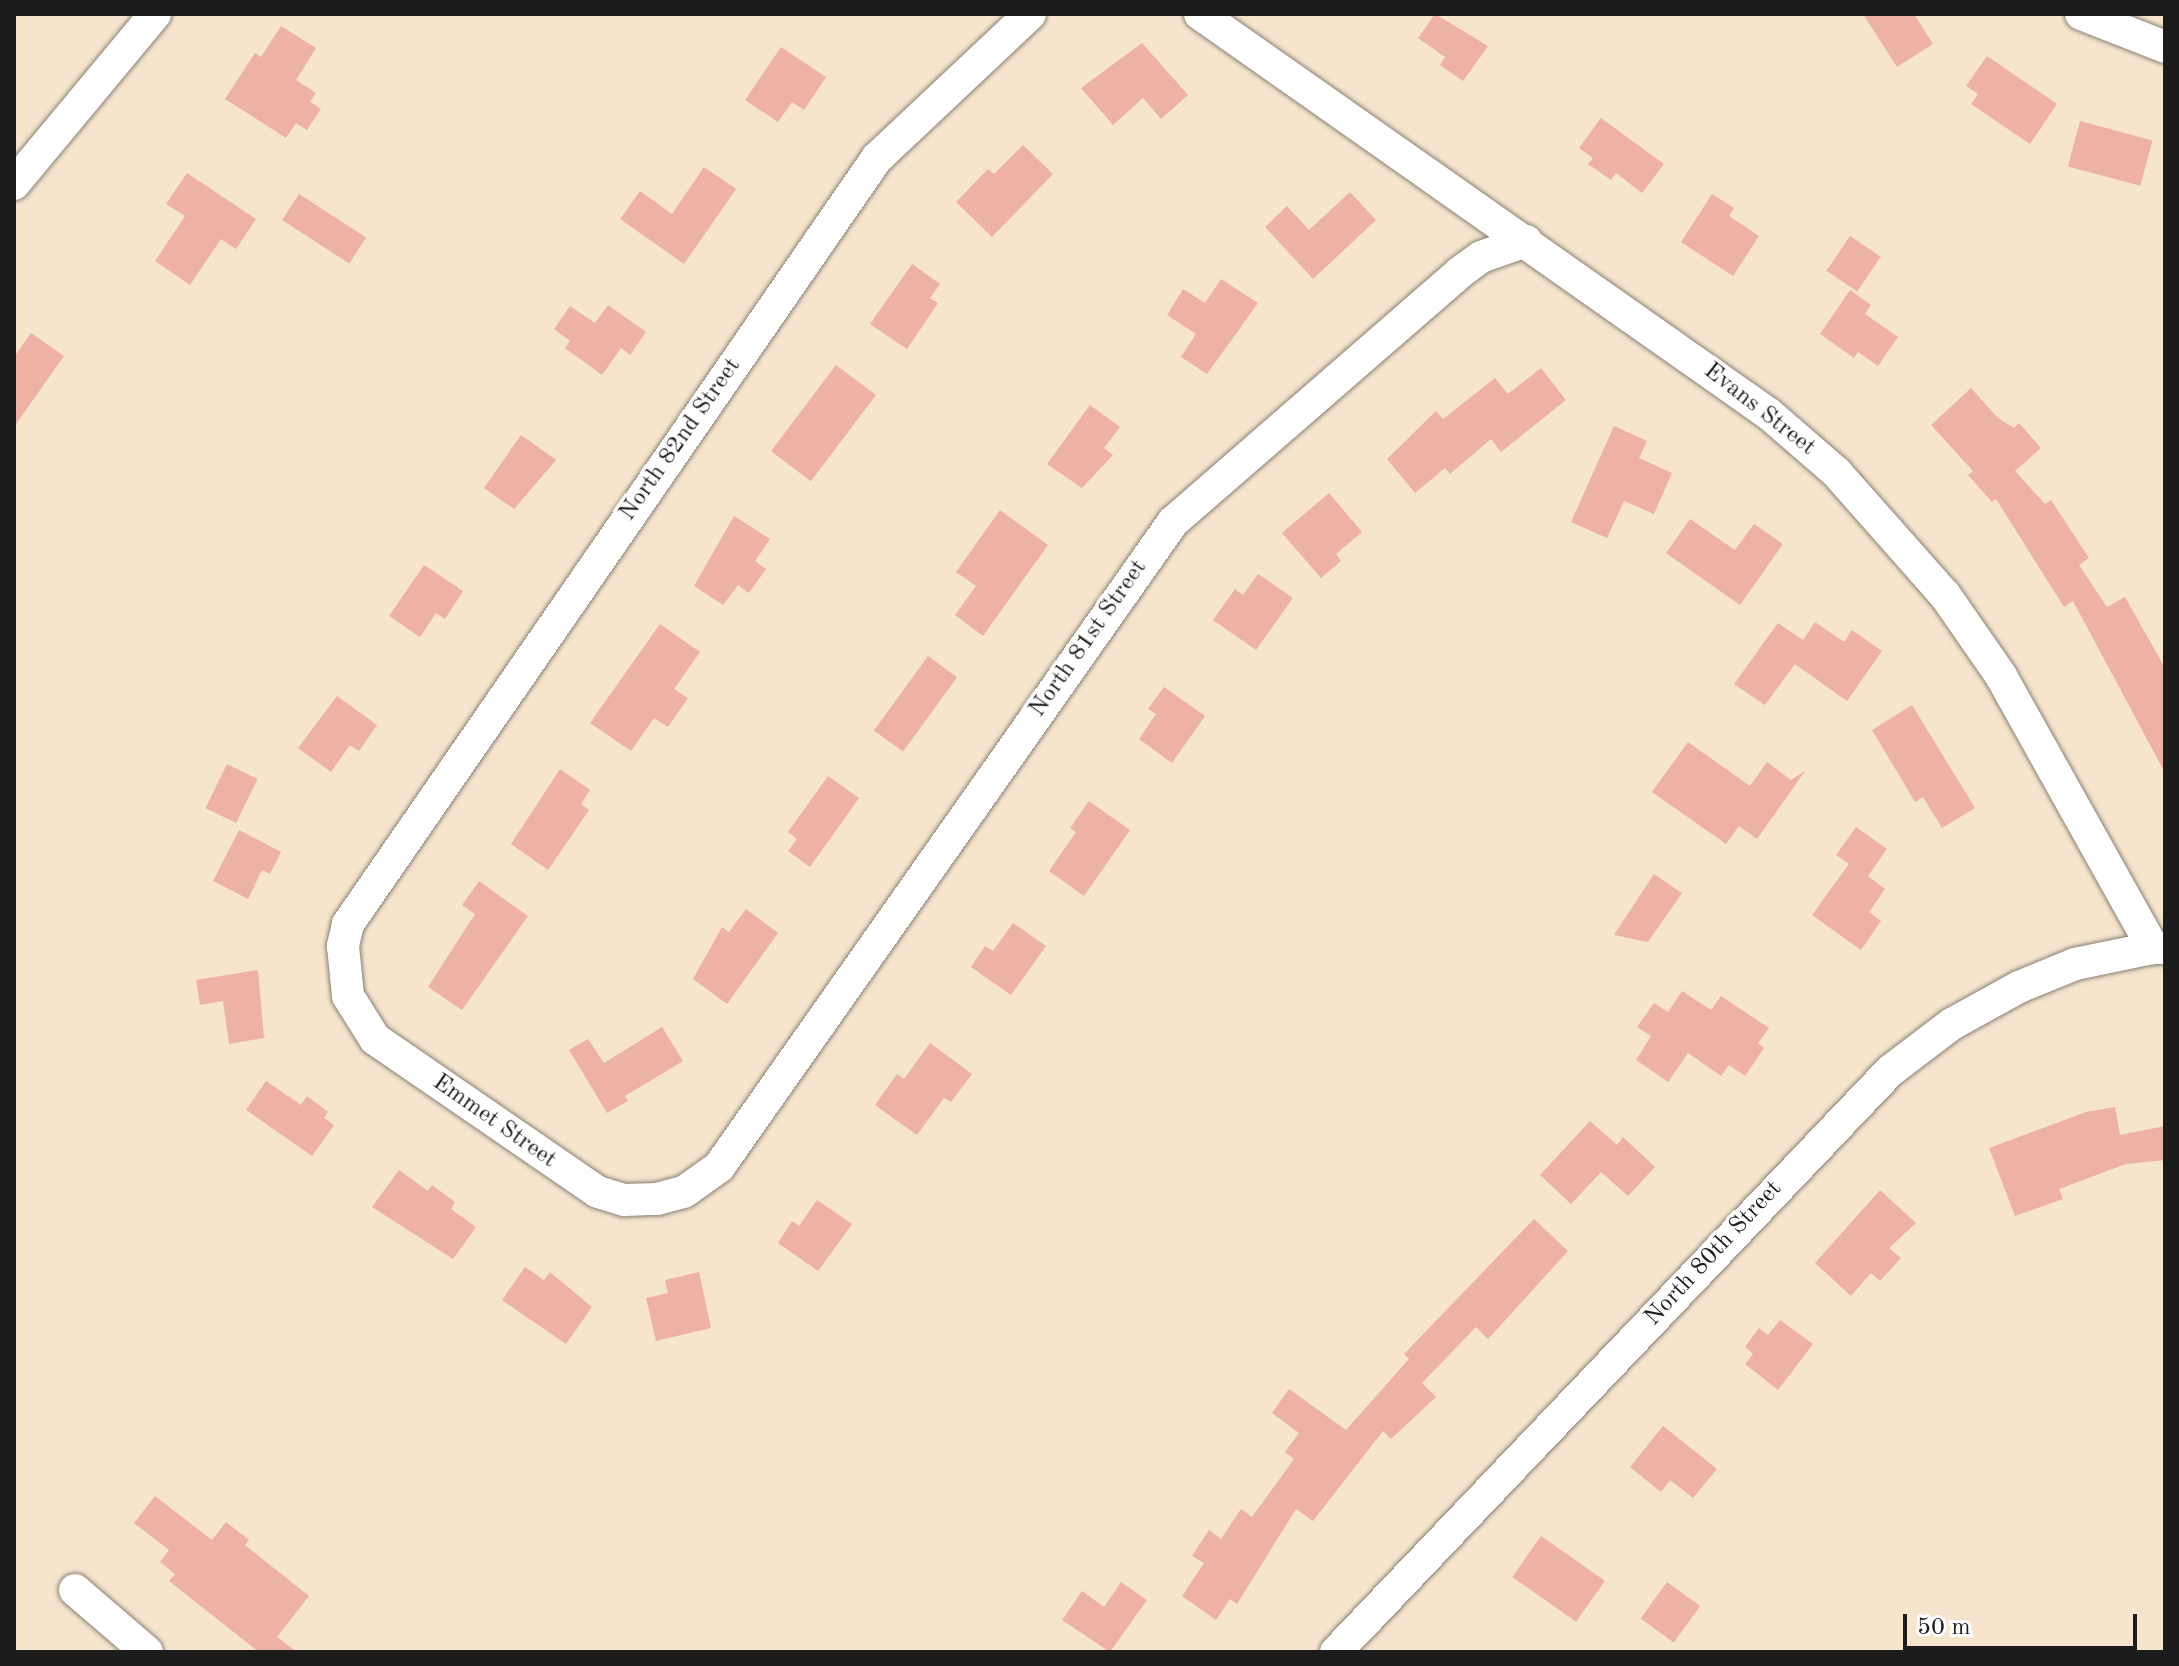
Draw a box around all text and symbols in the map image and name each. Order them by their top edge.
street label: North 82nd Street [614,353,748,527]
street label: Evans Street [1697,357,1821,463]
street label: North 81st Street [1024,555,1154,723]
street label: Emmet Street [427,1069,561,1175]
street label: North 80th Street [1639,1175,1789,1333]
scale bar [1907,1598,2141,1648]
text: 50 m [1917,1616,1971,1640]

